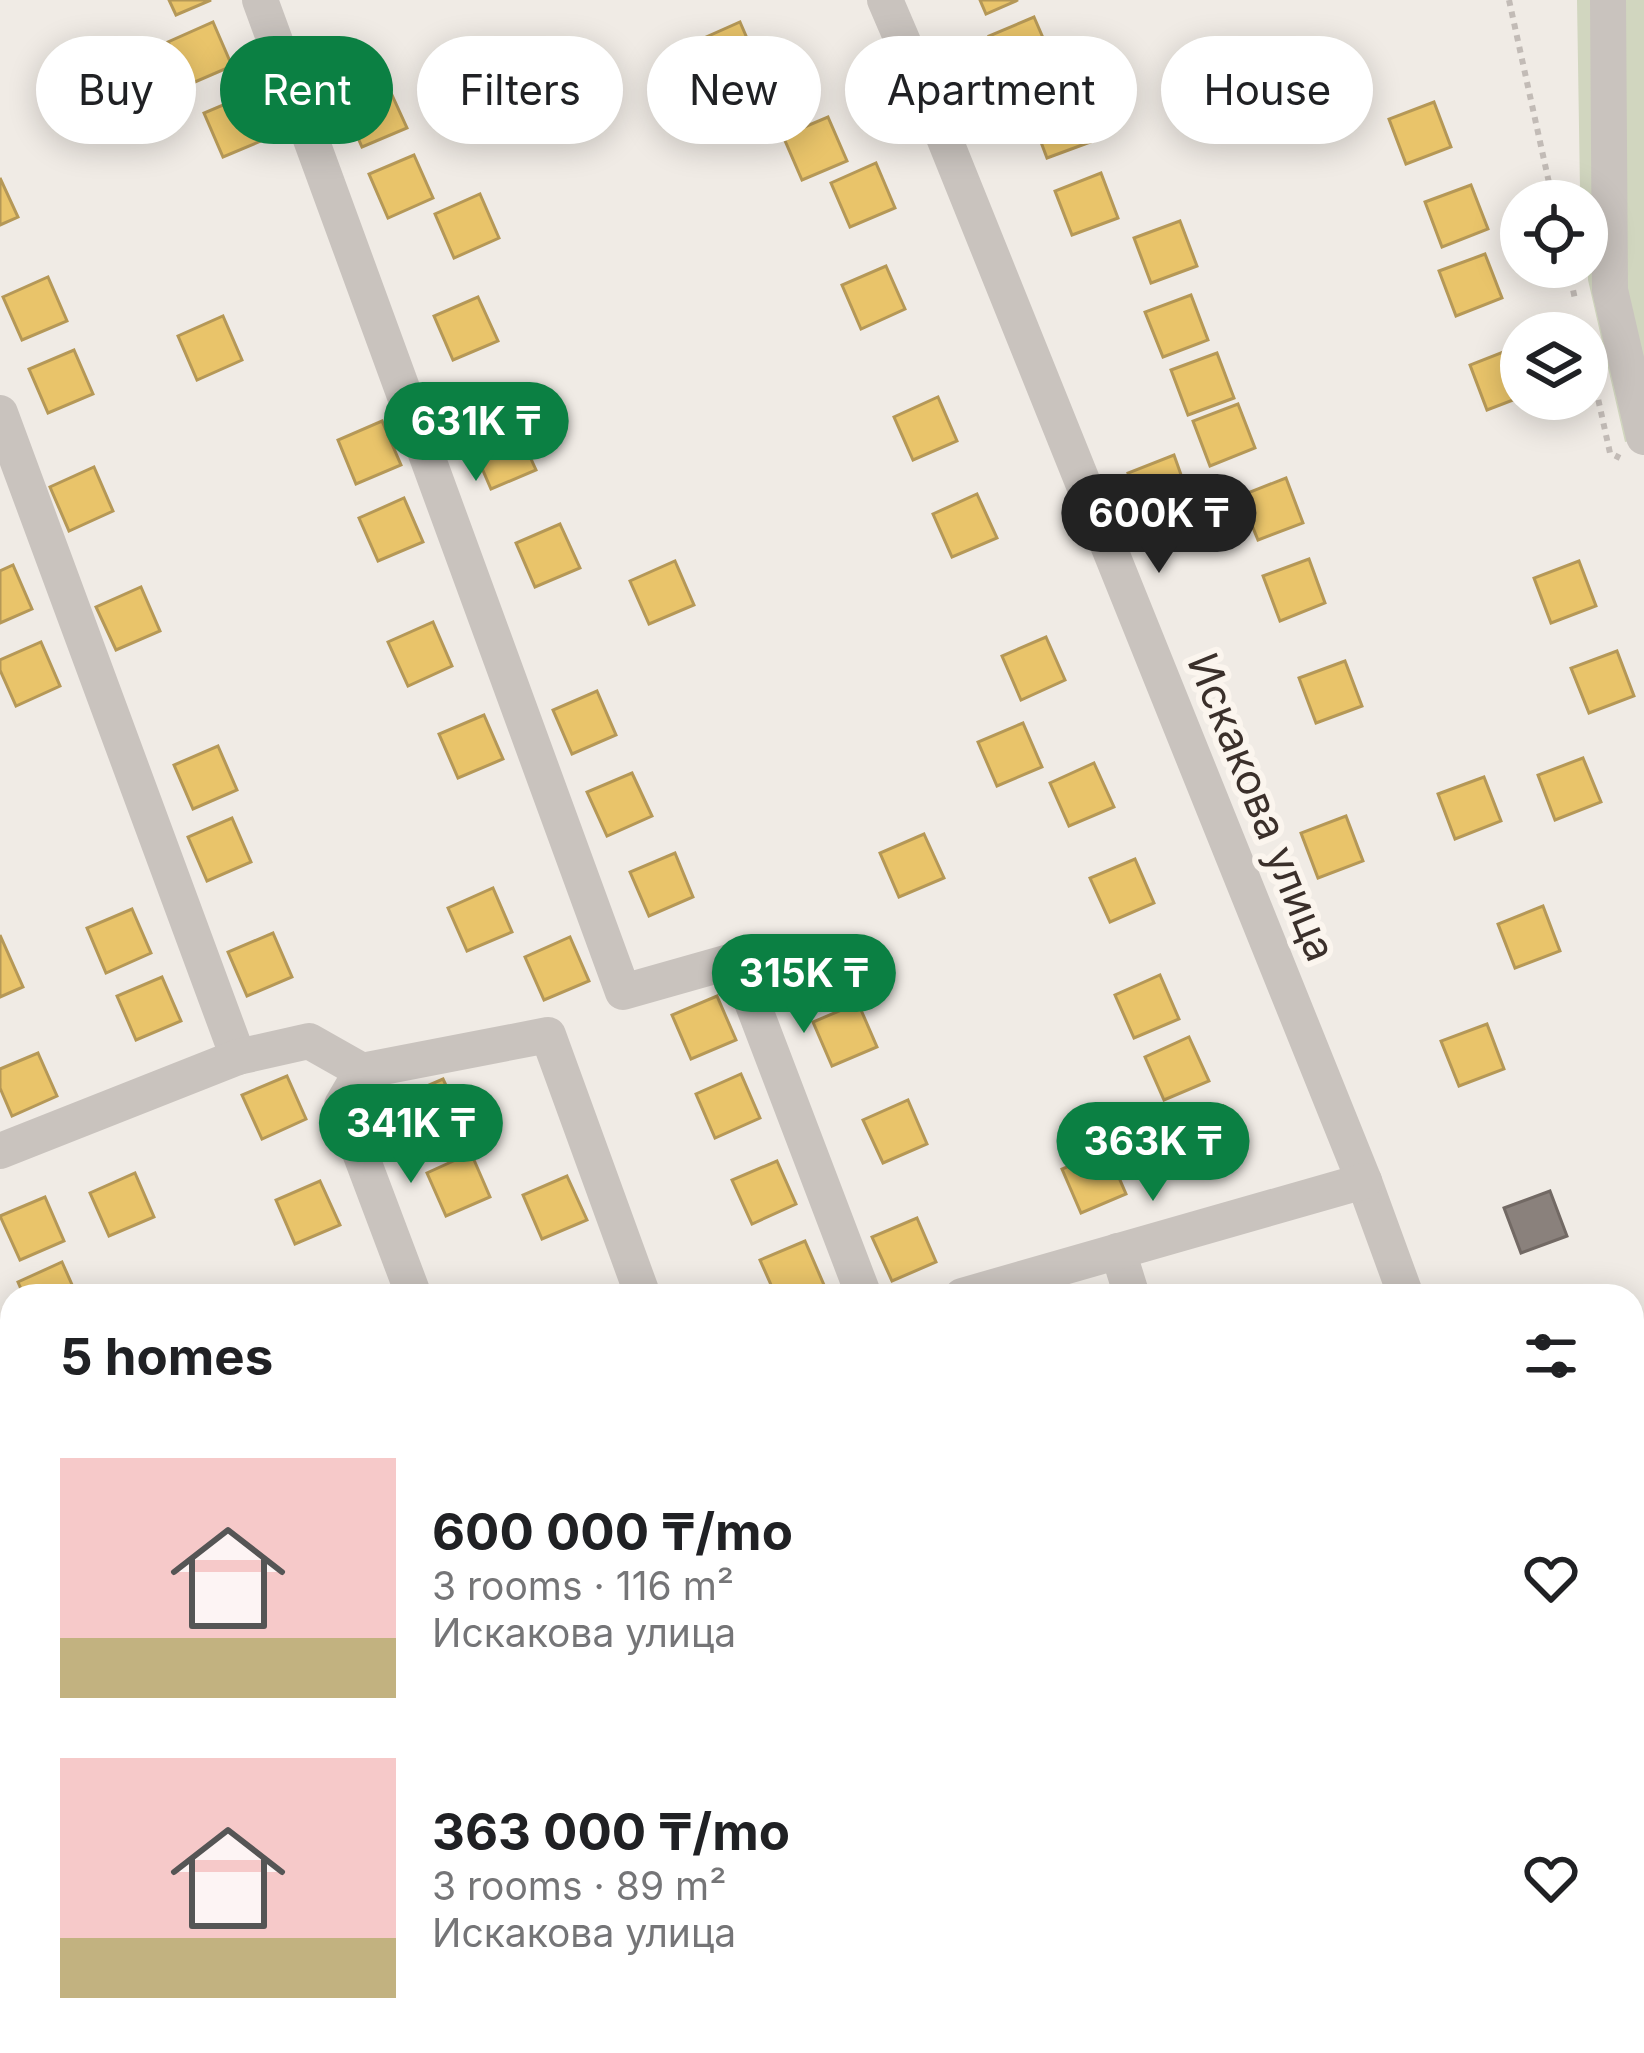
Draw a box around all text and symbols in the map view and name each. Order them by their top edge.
chip: Buy [36,36,196,144]
chip: Rent [220,36,393,144]
chip: Filters [417,36,623,144]
chip: New [647,36,821,144]
chip: Apartment [845,36,1137,144]
chip: House [1161,36,1373,144]
map controls [1500,180,1608,420]
button: locate [1500,180,1608,288]
button: layers [1500,312,1608,420]
pin: 631K ₸ [378,382,574,484]
text: 631K ₸ [411,397,541,444]
pin: 600K ₸ [1061,474,1257,576]
text: 600K ₸ [1088,489,1230,536]
street label: Искакова улица [1177,645,1347,968]
pin: 315K ₸ [706,934,902,1036]
text: 315K ₸ [739,949,869,996]
pin: 341K ₸ [313,1084,509,1186]
text: 341K ₸ [346,1099,476,1146]
pin: 363K ₸ [1055,1102,1251,1204]
text: 363K ₸ [1083,1117,1223,1164]
icon: filters [1518,1323,1584,1389]
text: 5 homes [60,1326,273,1387]
text: 600 000 ₸/mo [432,1501,793,1562]
icon: home [156,1506,300,1650]
icon: heart [1518,1545,1584,1611]
text: 3 rooms · 116 m² [432,1562,734,1609]
text: Искакова улица [432,1609,736,1656]
text: 363 000 ₸/mo [432,1801,790,1862]
icon: home [156,1806,300,1950]
icon: heart [1518,1845,1584,1911]
text: 3 rooms · 89 m² [432,1862,726,1909]
text: Искакова улица [432,1909,736,1956]

